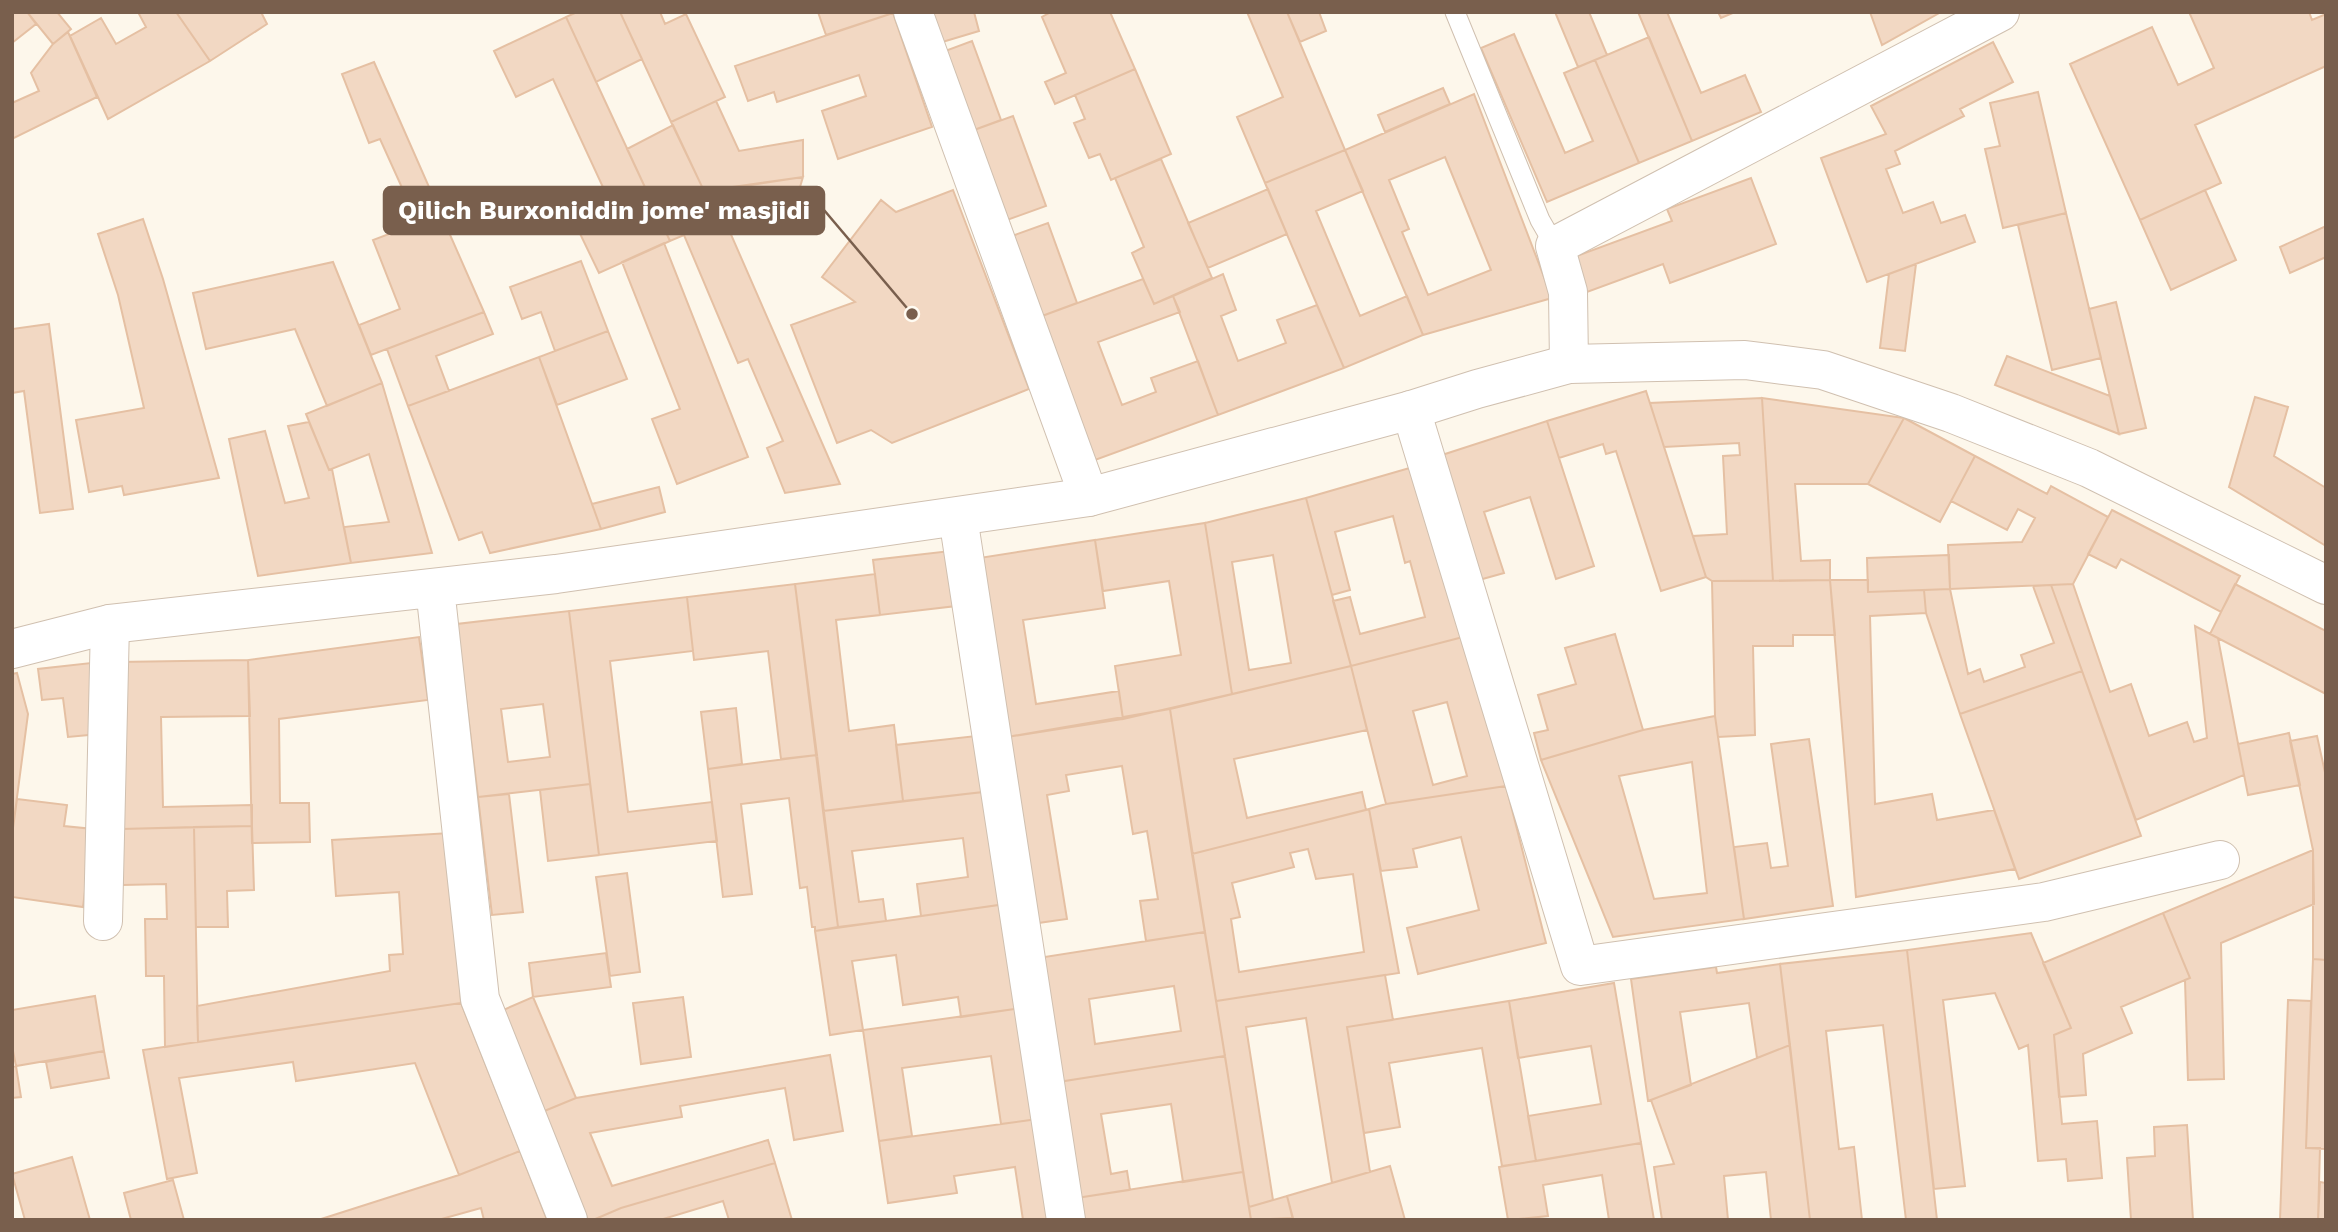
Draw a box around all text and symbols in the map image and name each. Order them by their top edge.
callout: Qilich Burxoniddin jome' masjidi [384,187,824,234]
text: Qilich Burxoniddin jome' masjidi [398,195,810,225]

